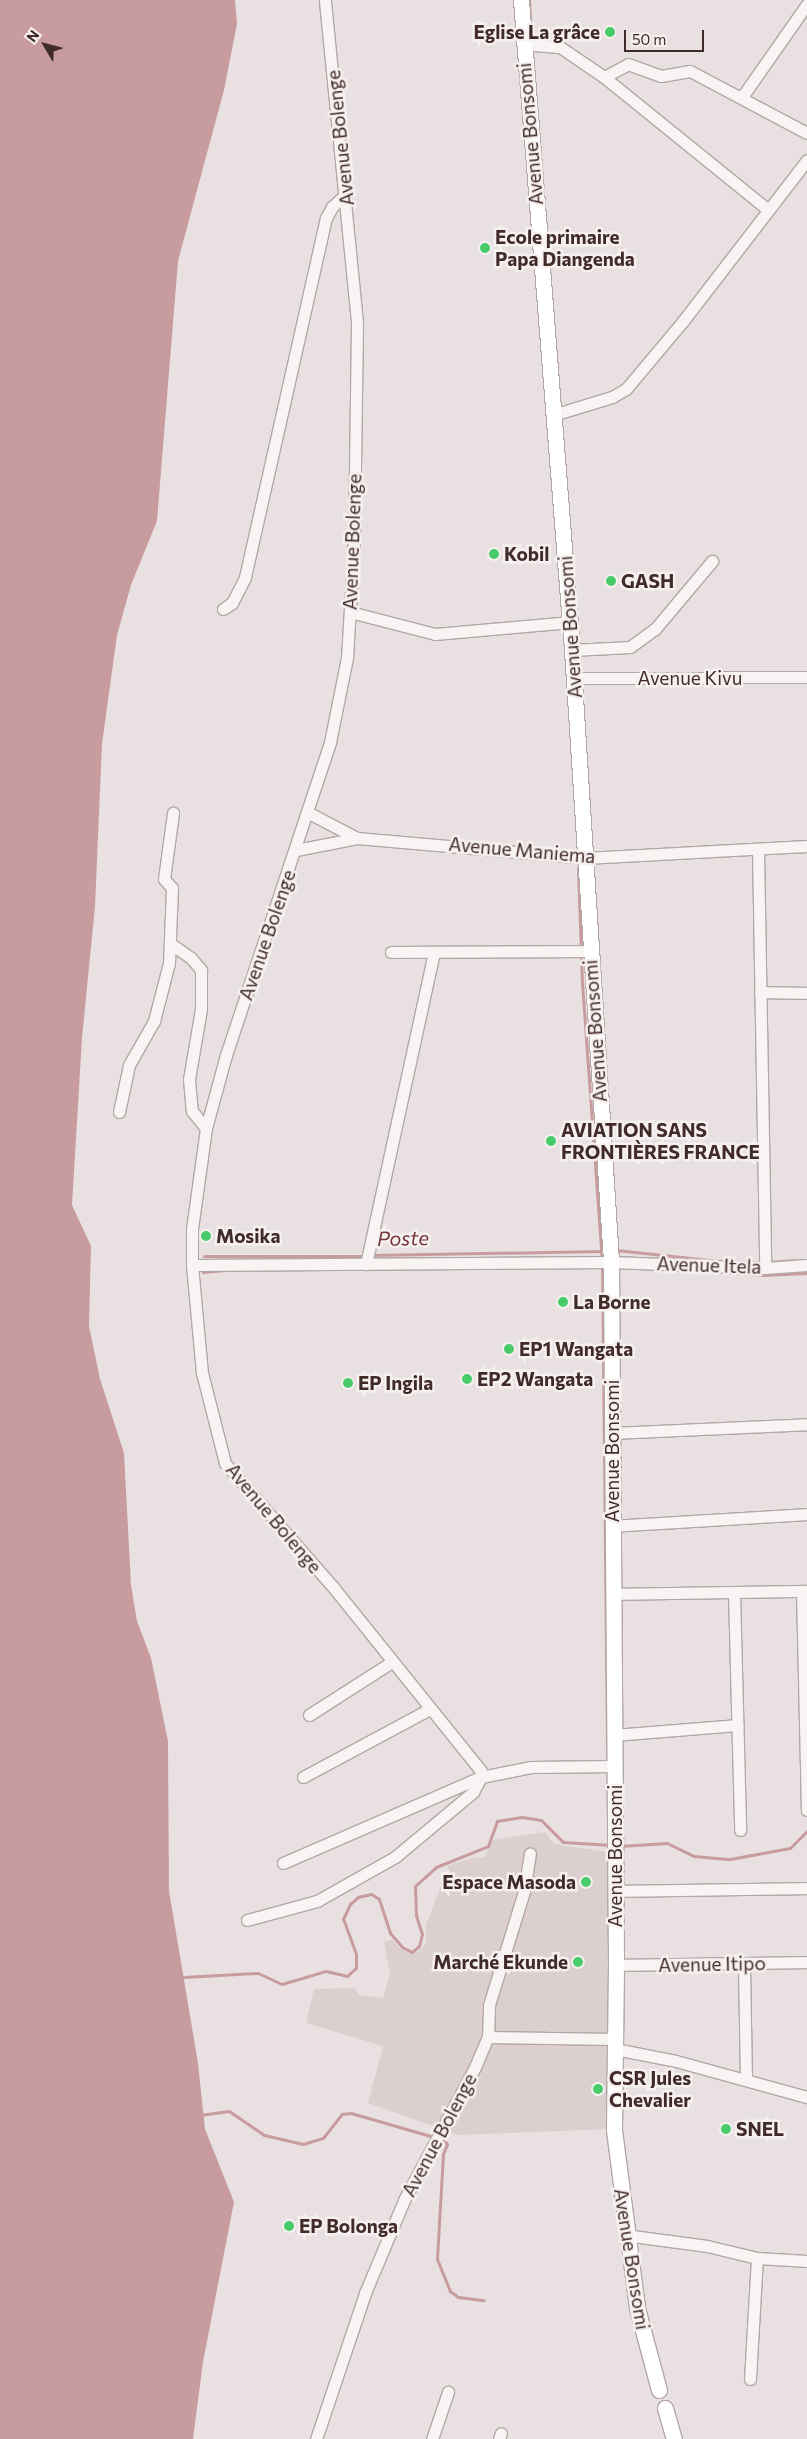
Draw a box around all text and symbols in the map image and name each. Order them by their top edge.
north arrow [20,20,70,70]
scale bar [627,20,707,52]
place label: Eglise La grâce [473,21,600,43]
text: N [23,26,43,45]
marker: Eglise La grâce [604,26,616,38]
text: 50 m [632,30,666,48]
street label: Avenue Bonsomi [512,62,548,206]
street label: Avenue Bolenge [322,69,358,207]
place label: Ecole primaire Papa Diangenda [495,226,635,270]
marker: Ecole primaire Papa Diangenda [479,242,491,254]
street label: Avenue Bolenge [338,473,366,611]
place label: Kobil [504,543,550,565]
marker: Kobil [488,548,500,560]
street label: Avenue Bonsomi [554,555,586,699]
place label: GASH [621,570,674,592]
marker: GASH [605,575,617,587]
street label: Avenue Kivu [638,667,742,689]
street label: Avenue Maniema [448,832,596,868]
street label: Avenue Bolenge [234,867,300,1003]
street label: Avenue Bonsomi [579,959,611,1103]
place label: AVIATION SANS FRONTIÈRES FRANCE [561,1119,760,1163]
marker: AVIATION SANS FRONTIÈRES FRANCE [545,1135,557,1147]
place label: Mosika [216,1225,280,1247]
water label: Poste [377,1226,429,1250]
marker: Mosika [200,1230,212,1242]
street label: Avenue Itela [656,1252,762,1278]
place label: La Borne [573,1291,650,1313]
marker: La Borne [557,1296,569,1308]
place label: EP1 Wangata [519,1338,633,1360]
marker: EP1 Wangata [503,1343,515,1355]
place label: EP2 Wangata [477,1368,593,1390]
place label: EP Ingila [358,1372,433,1394]
marker: EP2 Wangata [461,1373,473,1385]
marker: EP Ingila [342,1377,354,1389]
street label: Avenue Bonsomi [601,1380,623,1522]
street label: Avenue Bolenge [221,1458,327,1578]
street label: Avenue Bonsomi [604,1785,626,1927]
place label: Espace Masoda [442,1871,576,1893]
marker: Espace Masoda [580,1876,592,1888]
place label: Marché Ekunde [433,1951,568,1973]
street label: Avenue Itipo [658,1952,766,1976]
marker: Marché Ekunde [572,1956,584,1968]
place label: CSR Jules Chevalier [609,2067,691,2111]
street label: Avenue Bolenge [397,2069,481,2201]
marker: CSR Jules Chevalier [591,2082,605,2096]
place label: SNEL [736,2118,784,2140]
marker: SNEL [720,2123,732,2135]
street label: Avenue Bonsomi [610,2187,654,2331]
place label: EP Bolonga [299,2215,398,2237]
marker: EP Bolonga [283,2220,295,2232]

